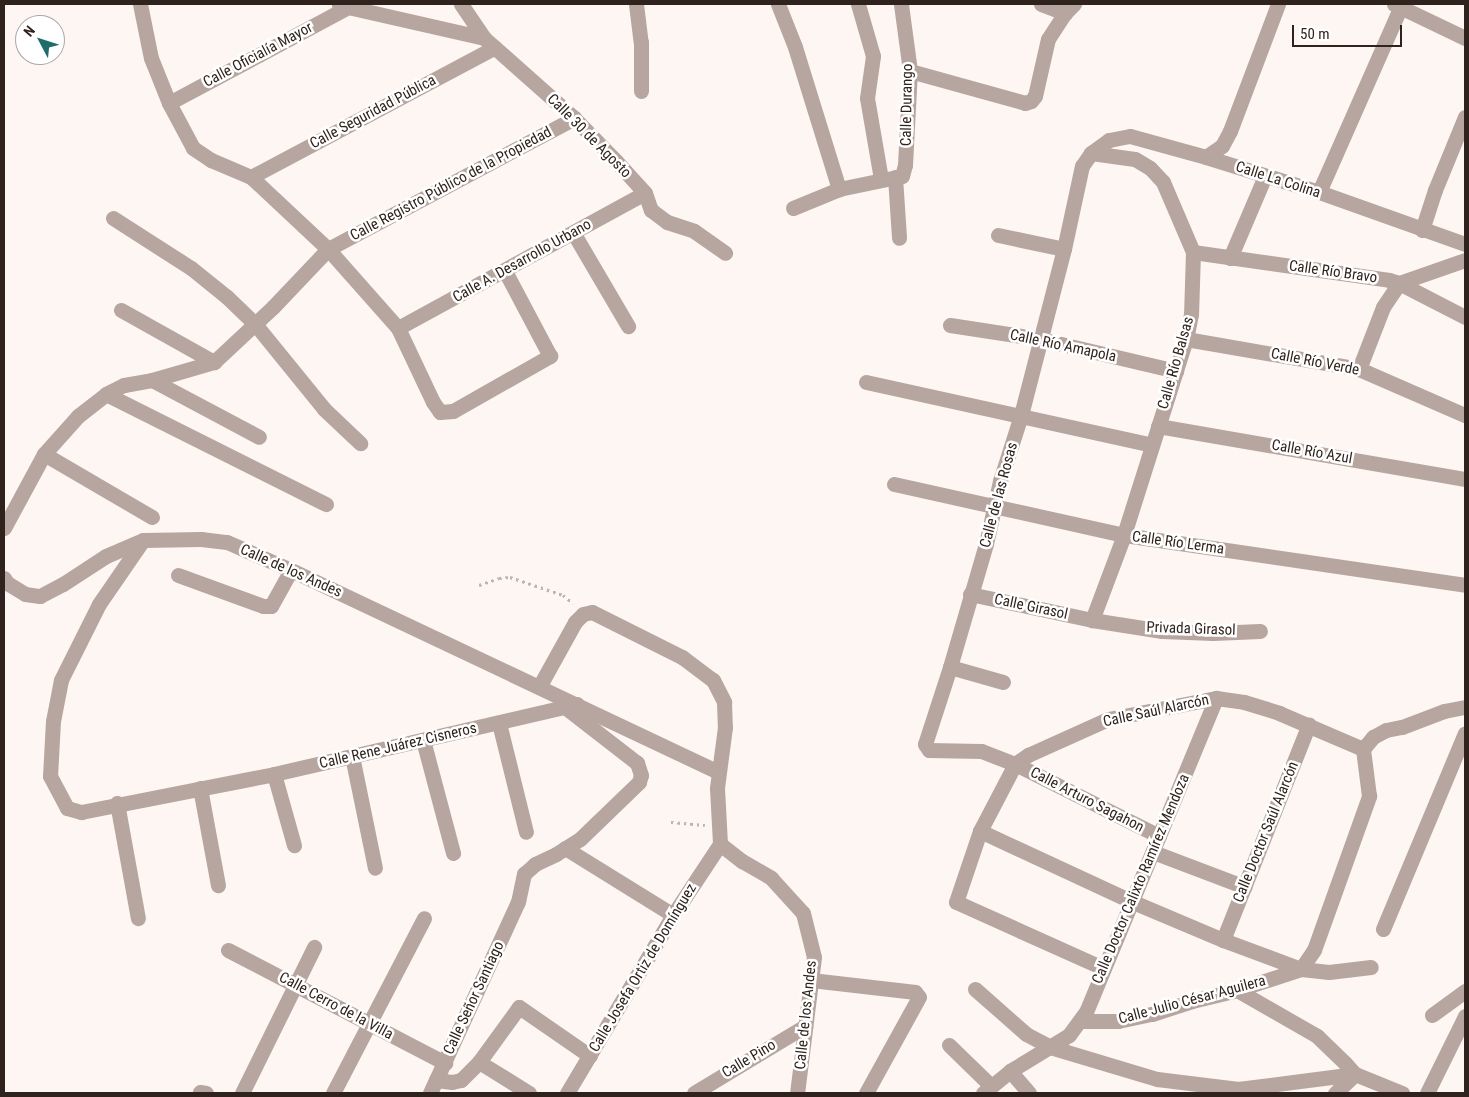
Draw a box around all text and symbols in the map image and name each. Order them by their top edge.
north arrow [15,15,65,65]
scale bar [1294,15,1404,47]
street label: Calle Oficialía Mayor [200,19,316,91]
text: N [20,23,38,39]
text: 50 m [1300,25,1330,43]
street label: Calle Durango [897,64,917,146]
street label: Calle Seguridad Pública [307,71,439,153]
street label: Calle 30 de Agosto [543,90,635,182]
street label: Calle Registro Público de la Propiedad [347,123,555,245]
street label: Calle La Colina [1233,158,1323,202]
street label: Calle A. Desarrollo Urbano [450,215,594,307]
street label: Calle Río Bravo [1288,257,1378,287]
street label: Calle Río Balsas [1154,315,1198,411]
street label: Calle Río Amapola [1008,326,1118,366]
street label: Calle Río Verde [1269,345,1361,379]
street label: Calle Río Azul [1270,436,1354,468]
street label: Calle de las Rosas [976,440,1022,550]
street label: Calle Río Lerma [1131,528,1225,558]
street label: Calle de los Andes [237,541,345,601]
street label: Calle Girasol [993,590,1069,624]
street label: Privada Girasol [1146,618,1236,640]
street label: Calle Saúl Alarcón [1102,691,1210,731]
street label: Calle Rene Juárez Cisneros [318,719,478,773]
street label: Calle Doctor Saúl Alarcón [1229,759,1303,905]
street label: Calle Arturo Sagahon [1027,764,1147,836]
street label: Calle Doctor Calixto Ramírez Mendoza [1089,771,1193,987]
street label: Calle Josefa Ortiz de Domínguez [586,881,700,1055]
street label: Calle Señor Santiago [440,939,508,1057]
street label: Calle de los Andes [791,960,821,1070]
street label: Calle Cerro de la Villa [276,968,396,1044]
street label: Calle Julio César Aguilera [1116,972,1268,1028]
street label: Calle Pino [719,1036,779,1082]

